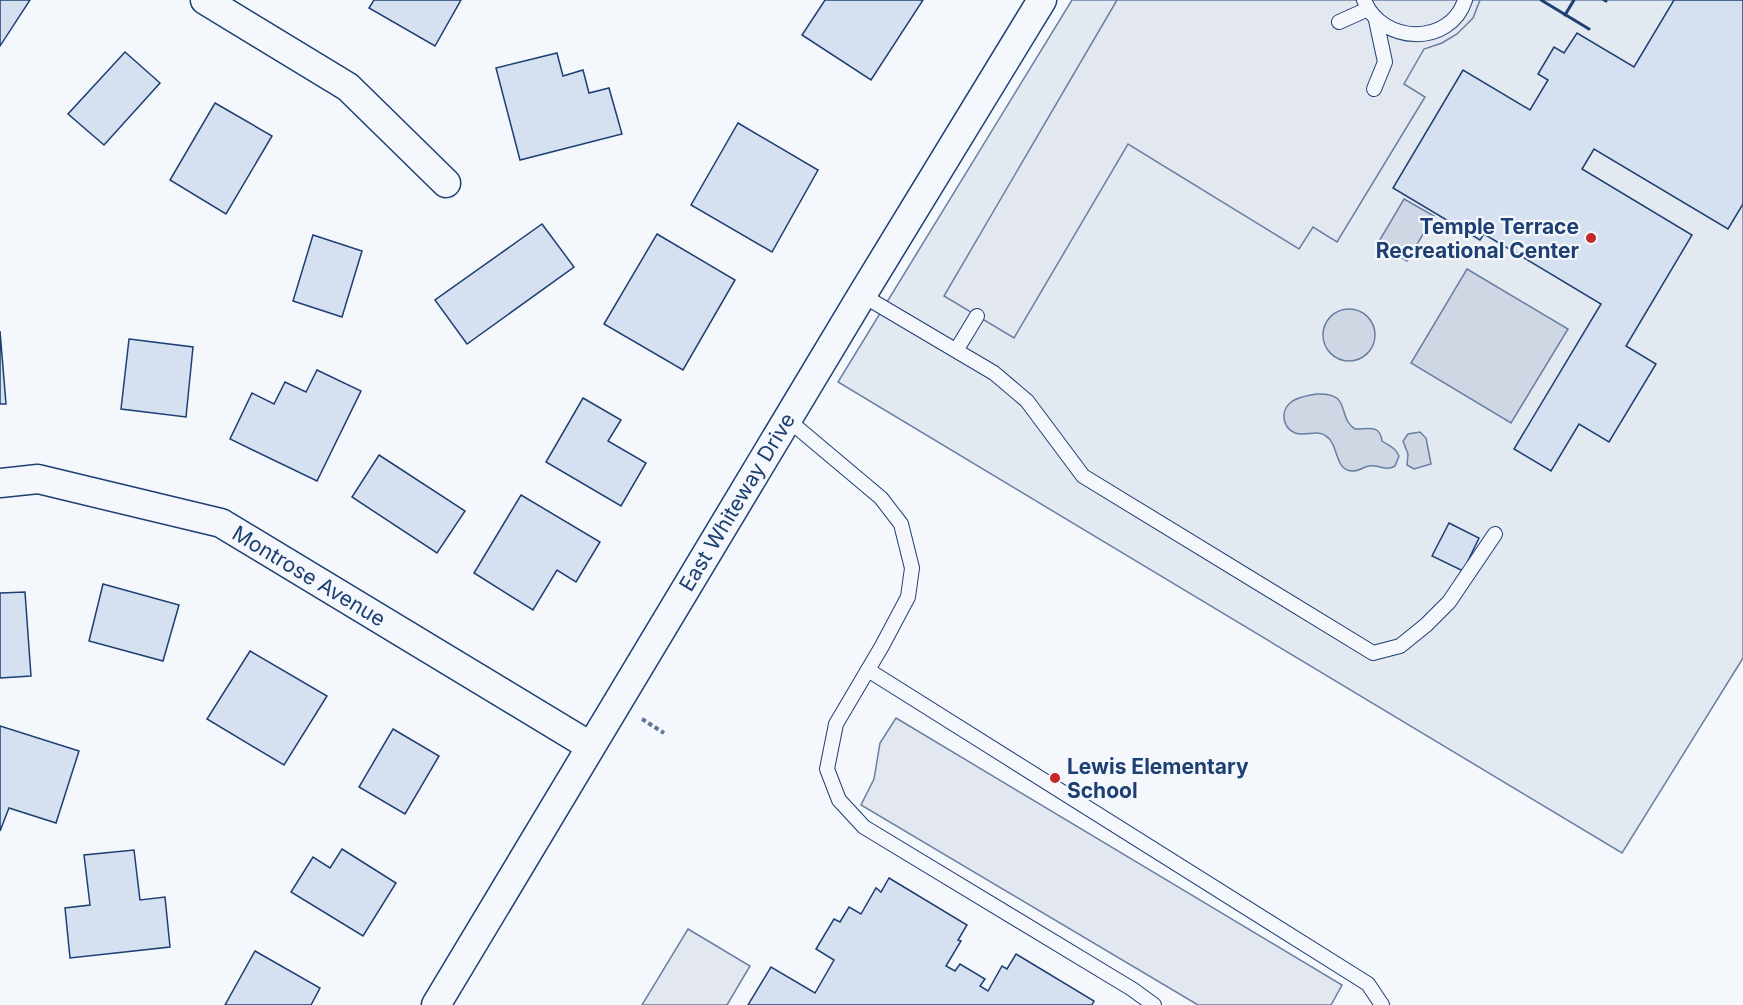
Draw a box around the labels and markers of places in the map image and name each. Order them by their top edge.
place label: Temple Terrace Recreational Center [1376,214,1579,263]
marker: Temple Terrace Recreational Center [1584,231,1598,245]
place label: Lewis Elementary School [1067,754,1249,803]
marker: Lewis Elementary School [1048,771,1062,785]

